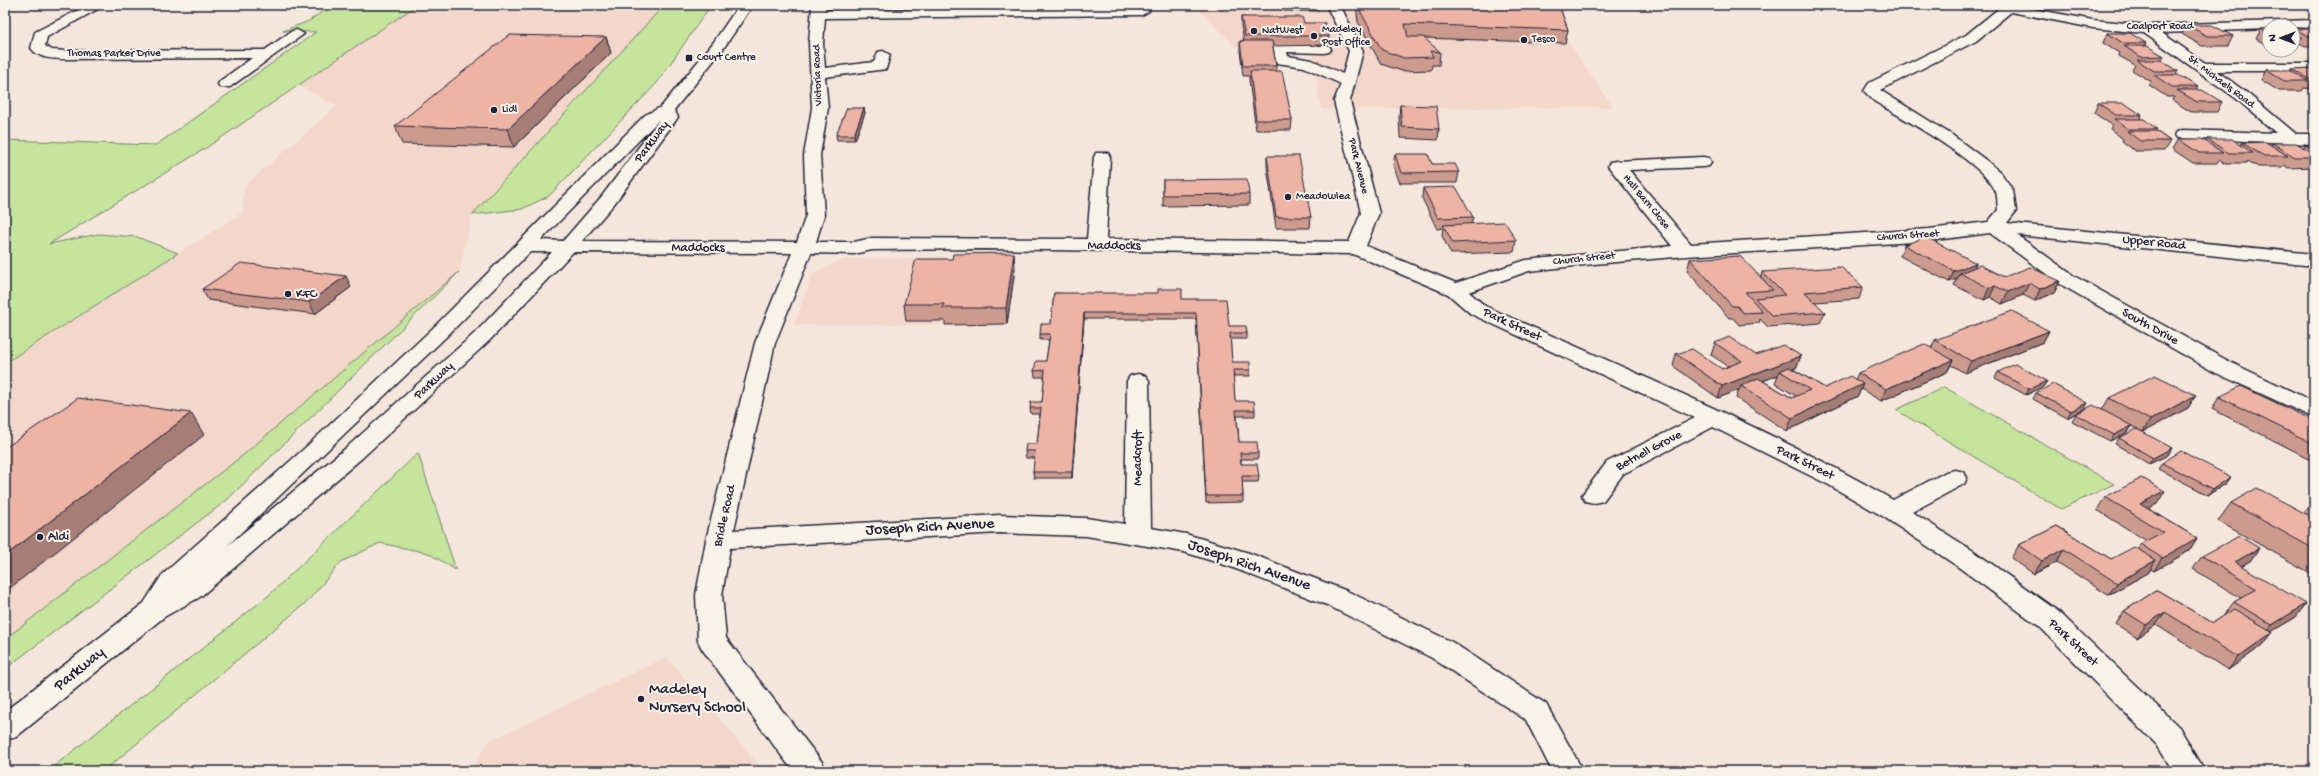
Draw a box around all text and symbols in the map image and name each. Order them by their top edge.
north arrow [2261,18,2301,58]
street label: Coalport Road [2127,21,2195,33]
place label: Madeley Post Office [1321,24,1370,49]
place label: NatWest [1262,25,1305,37]
marker: NatWest [1249,26,1259,36]
marker: Madeley Post Office [1309,31,1319,41]
place label: Tesco [1531,34,1556,46]
text: N [2267,34,2279,42]
marker: Tesco [1519,35,1529,45]
street label: Victoria Road [811,43,825,107]
street label: Thomas Parker Drive [66,48,161,60]
place label: Court Centre [697,52,756,64]
marker: Court Centre [684,53,694,63]
street label: St. Michaels Road [2185,53,2258,112]
place label: Lidl [502,104,518,116]
marker: Lidl [489,105,499,115]
street label: Parkway [631,118,673,167]
street label: Park Avenue [1345,136,1371,195]
street label: Hall Barn Close [1620,172,1672,232]
place label: Meadowlea [1296,191,1351,203]
marker: Meadowlea [1283,192,1293,202]
street label: Church Street [1876,228,1941,244]
street label: Upper Road [2122,232,2188,254]
street label: Maddocks [1087,239,1142,254]
street label: Maddocks [671,241,726,256]
street label: Church Street [1552,250,1617,268]
place label: KFC [296,287,318,302]
marker: KFC [283,289,293,299]
street label: Park Street [1480,305,1545,346]
street label: South Drive [2119,305,2181,349]
street label: Parkway [410,359,457,404]
street label: Betnell Grove [1613,427,1685,475]
street label: Meadcroft [1131,429,1146,486]
street label: Park Street [1773,442,1838,484]
street label: Bridle Road [710,482,740,549]
street label: Joseph Rich Avenue [865,515,996,541]
place label: Aldi [48,530,69,545]
marker: Aldi [35,532,45,542]
street label: Joseph Rich Avenue [1185,536,1314,596]
street label: Park Street [2044,616,2102,671]
street label: Parkway [50,644,109,697]
place label: Madeley Nursery School [649,681,746,718]
marker: Madeley Nursery School [636,694,646,704]

